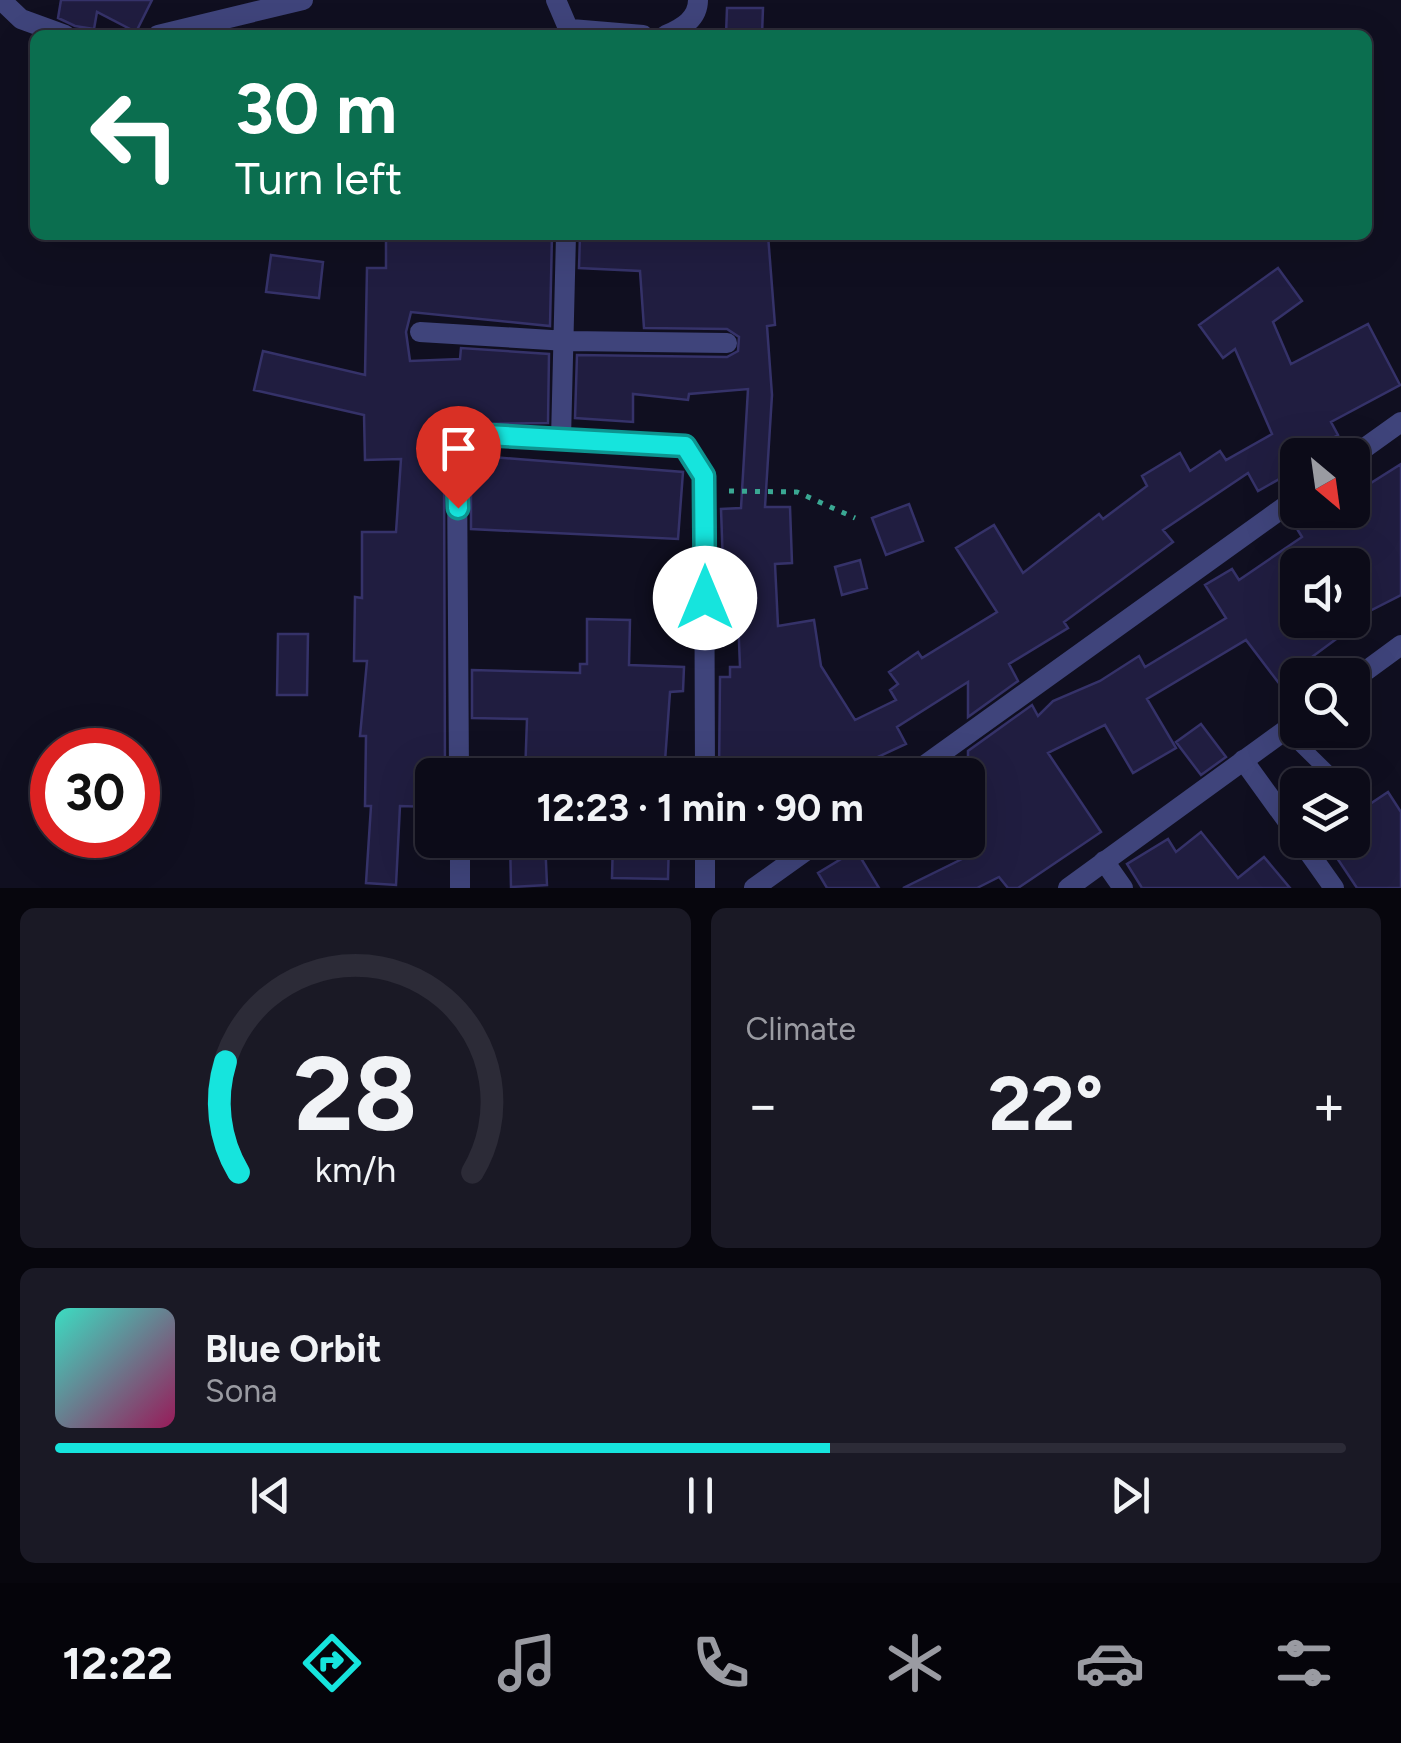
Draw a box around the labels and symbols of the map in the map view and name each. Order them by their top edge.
pin [416,406,501,509]
north arrow [1280,438,1370,528]
position arrow [653,546,757,650]
speed limit sign: 30 [30,728,160,858]

